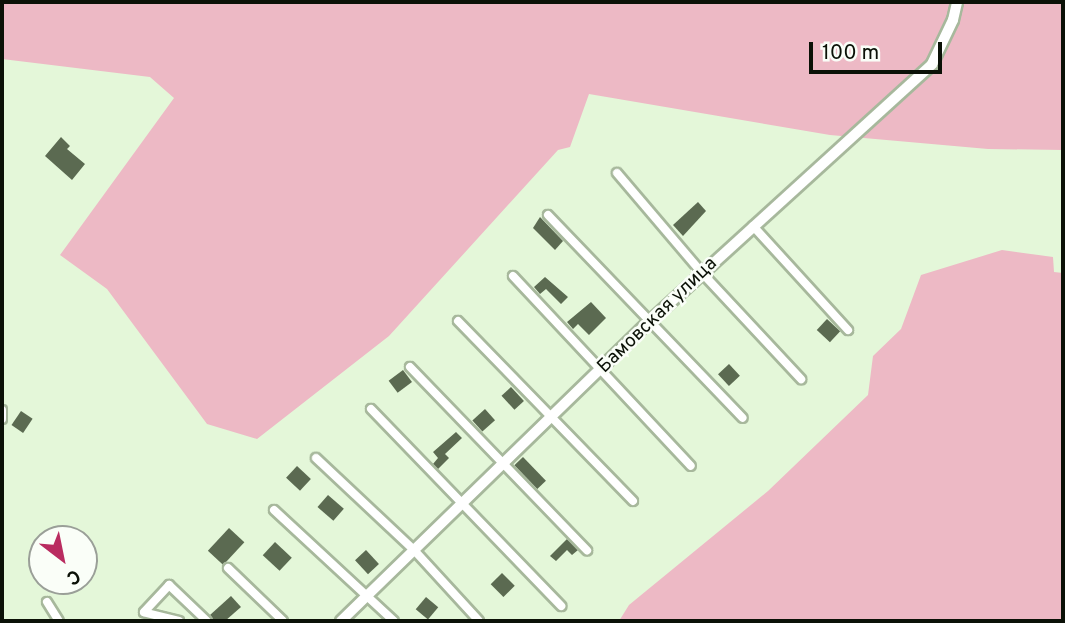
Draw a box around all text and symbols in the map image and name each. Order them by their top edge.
scale bar [813,28,946,72]
text: 100 m [822,40,879,67]
street label: Бамовская улица [593,253,723,379]
north arrow [28,525,98,595]
text: С [62,563,85,590]

